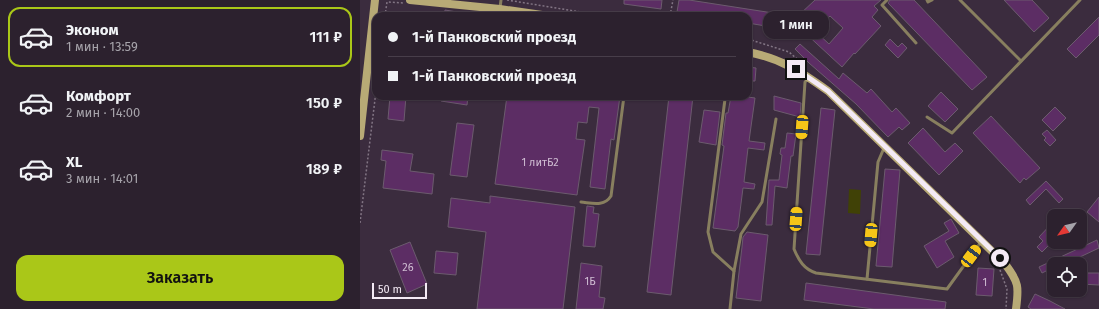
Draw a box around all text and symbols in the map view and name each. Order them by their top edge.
callout: 1 мин [763,11,829,39]
text: 1 мин [779,17,813,32]
icon: car [18,19,54,55]
text: Эконом [66,21,119,39]
text: 111 ₽ [310,28,342,46]
text: 1-й Панковский проезд [412,28,576,46]
text: 1 мин · 13:59 [66,39,138,54]
route end [787,60,805,78]
text: 1-й Панковский проезд [412,67,576,85]
icon: car [18,85,54,121]
text: Комфорт [66,87,131,105]
text: 150 ₽ [306,94,342,112]
text: 2 мин · 14:00 [66,105,140,120]
car [795,115,809,139]
icon: car [18,151,54,187]
text: XL [66,153,82,171]
house number: 1 литБ2 [521,156,559,169]
text: 189 ₽ [306,160,342,178]
text: 3 мин · 14:01 [66,171,138,186]
car [789,207,803,231]
north arrow [1047,209,1087,249]
map controls [1047,209,1087,297]
car [864,223,878,247]
car [959,243,983,269]
route start [991,249,1009,267]
button: Заказать [16,255,344,301]
button: locate [1047,257,1087,297]
house number: 26 [402,261,414,274]
house number: 1Б [584,275,596,288]
house number: 1 [983,276,987,289]
scale bar [372,281,427,300]
text: 50 m [378,283,402,296]

